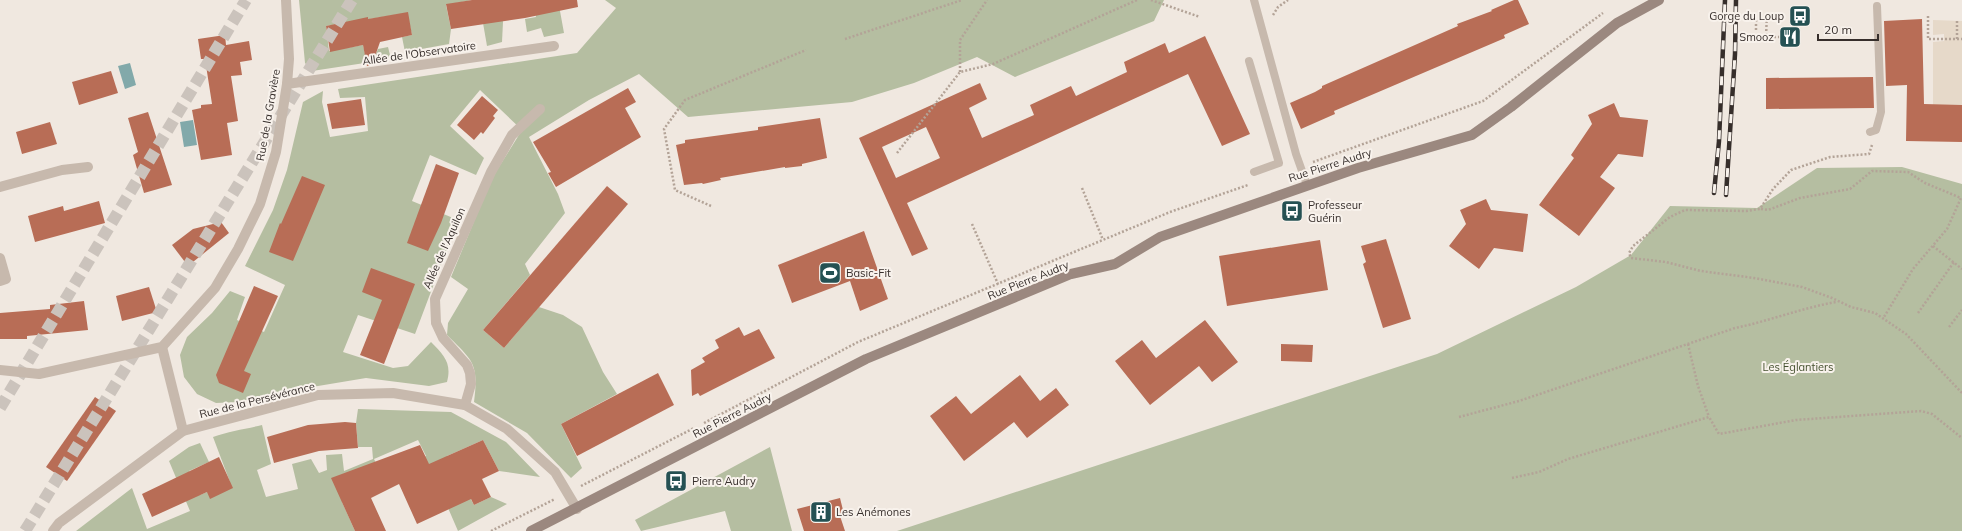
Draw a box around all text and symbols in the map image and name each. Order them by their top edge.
bus stop icon: Gorge du Loup [1787,3,1813,29]
place label: Gorge du Loup [1709,9,1784,23]
scale bar [1818,16,1878,42]
text: 20 m [1824,22,1852,37]
restaurant icon: Smooz [1777,24,1803,50]
place label: Smooz [1739,30,1774,44]
street label: Allée de l'Observatoire [361,38,477,68]
street label: Rue de la Gravière [253,68,283,162]
street label: Rue Pierre Audry [1287,145,1373,185]
bus stop icon: Professeur Guérin [1279,198,1305,224]
place label: Professeur Guérin [1308,198,1362,225]
street label: Allée de l'Aquilon [420,205,468,291]
street label: Rue Pierre Audry [985,257,1071,303]
sports icon: Basic-Fit [817,260,843,286]
place label: Basic-Fit [846,266,891,280]
park label: Les Églantiers [1763,360,1833,374]
street label: Rue de la Persévérance [198,379,316,421]
street label: Rue Pierre Audry [690,389,774,441]
bus stop icon: Pierre Audry [663,468,689,494]
place label: Pierre Audry [692,474,756,488]
building icon: Les Anémones [808,499,834,525]
place label: Les Anémones [836,505,911,519]

